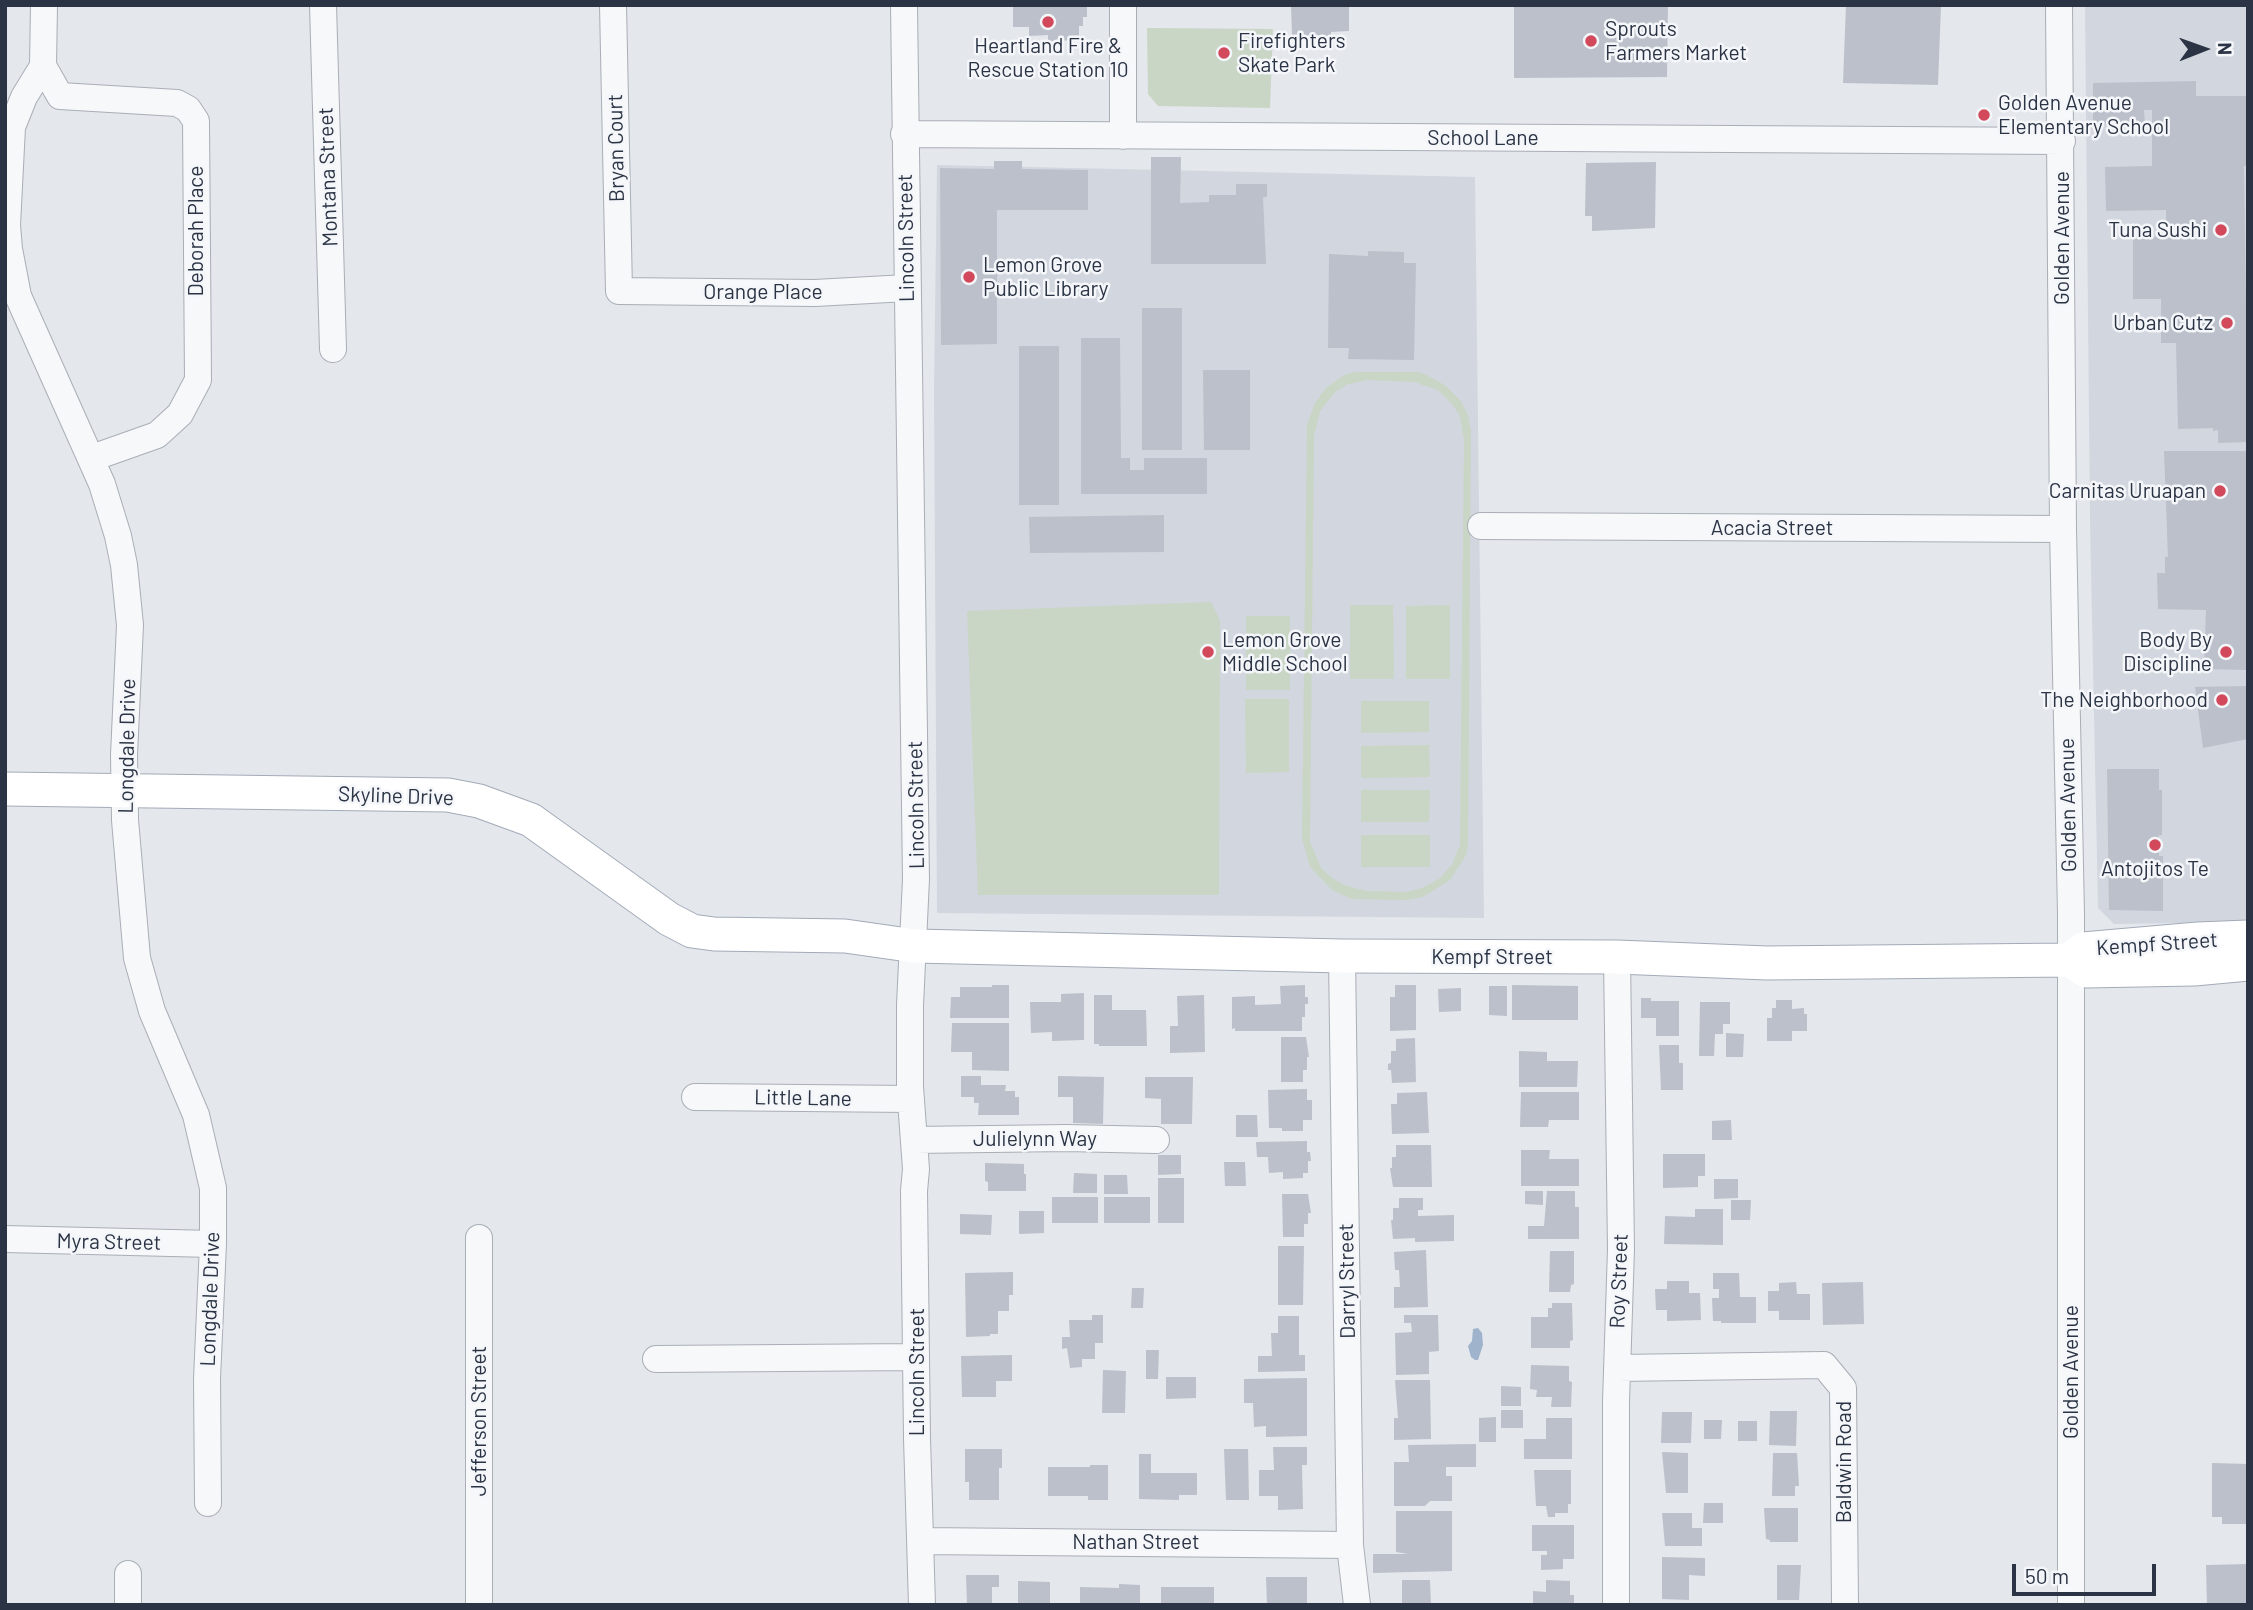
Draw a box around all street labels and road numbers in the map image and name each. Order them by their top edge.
street label: Bryan Court [602,94,630,202]
street label: Montana Street [313,107,343,247]
street label: School Lane [1427,125,1539,151]
street label: Deborah Place [183,166,209,296]
street label: Golden Avenue [2049,171,2075,305]
street label: Lincoln Street [892,174,920,302]
street label: Orange Place [703,279,823,305]
street label: Acacia Street [1711,515,1833,541]
street label: Longdale Drive [113,678,141,814]
street label: Golden Avenue [2054,738,2082,872]
street label: Lincoln Street [902,741,930,869]
street label: Skyline Drive [338,781,454,811]
street label: Kempf Street [2095,927,2219,961]
street label: Kempf Street [1431,944,1553,970]
street label: Little Lane [754,1085,852,1111]
street label: Julielynn Way [973,1126,1097,1152]
street label: Darryl Street [1333,1223,1361,1339]
street label: Myra Street [57,1228,161,1256]
street label: Longdale Drive [195,1231,225,1367]
street label: Roy Street [1605,1233,1633,1329]
street label: Golden Avenue [2058,1305,2084,1439]
street label: Lincoln Street [904,1308,930,1436]
street label: Jefferson Street [466,1346,492,1496]
street label: Baldwin Road [1831,1401,1857,1523]
street label: Nathan Street [1072,1529,1200,1555]

